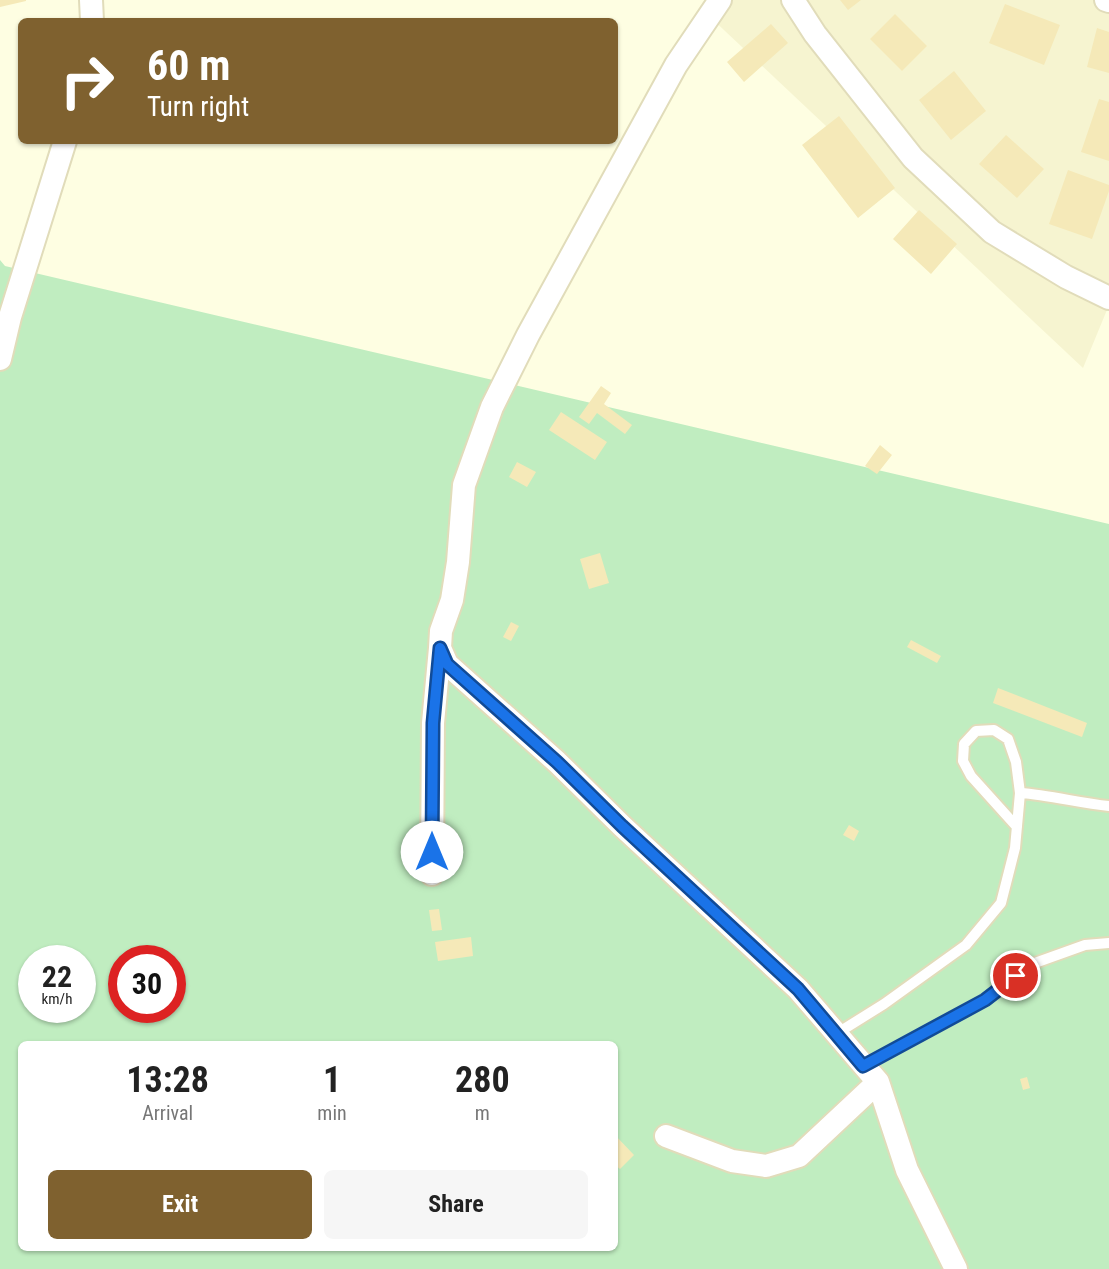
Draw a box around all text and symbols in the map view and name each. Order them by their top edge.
text: 60 m [147,41,230,90]
icon: right [48,42,126,120]
text: Turn right [147,91,249,123]
position arrow [400,820,464,884]
speed limit sign: 30 [108,945,186,1023]
pin [990,950,1041,1001]
text: 22 [42,959,72,994]
icon: arrive [999,959,1032,992]
text: km/h [42,990,72,1008]
text: 13:28 [126,1059,209,1101]
text: 1 [323,1059,341,1101]
text: 280 [455,1059,510,1101]
text: Arrival [142,1101,193,1125]
text: min [317,1101,347,1125]
text: m [475,1101,490,1125]
button: Exit [48,1170,312,1239]
button: Share [324,1170,588,1239]

